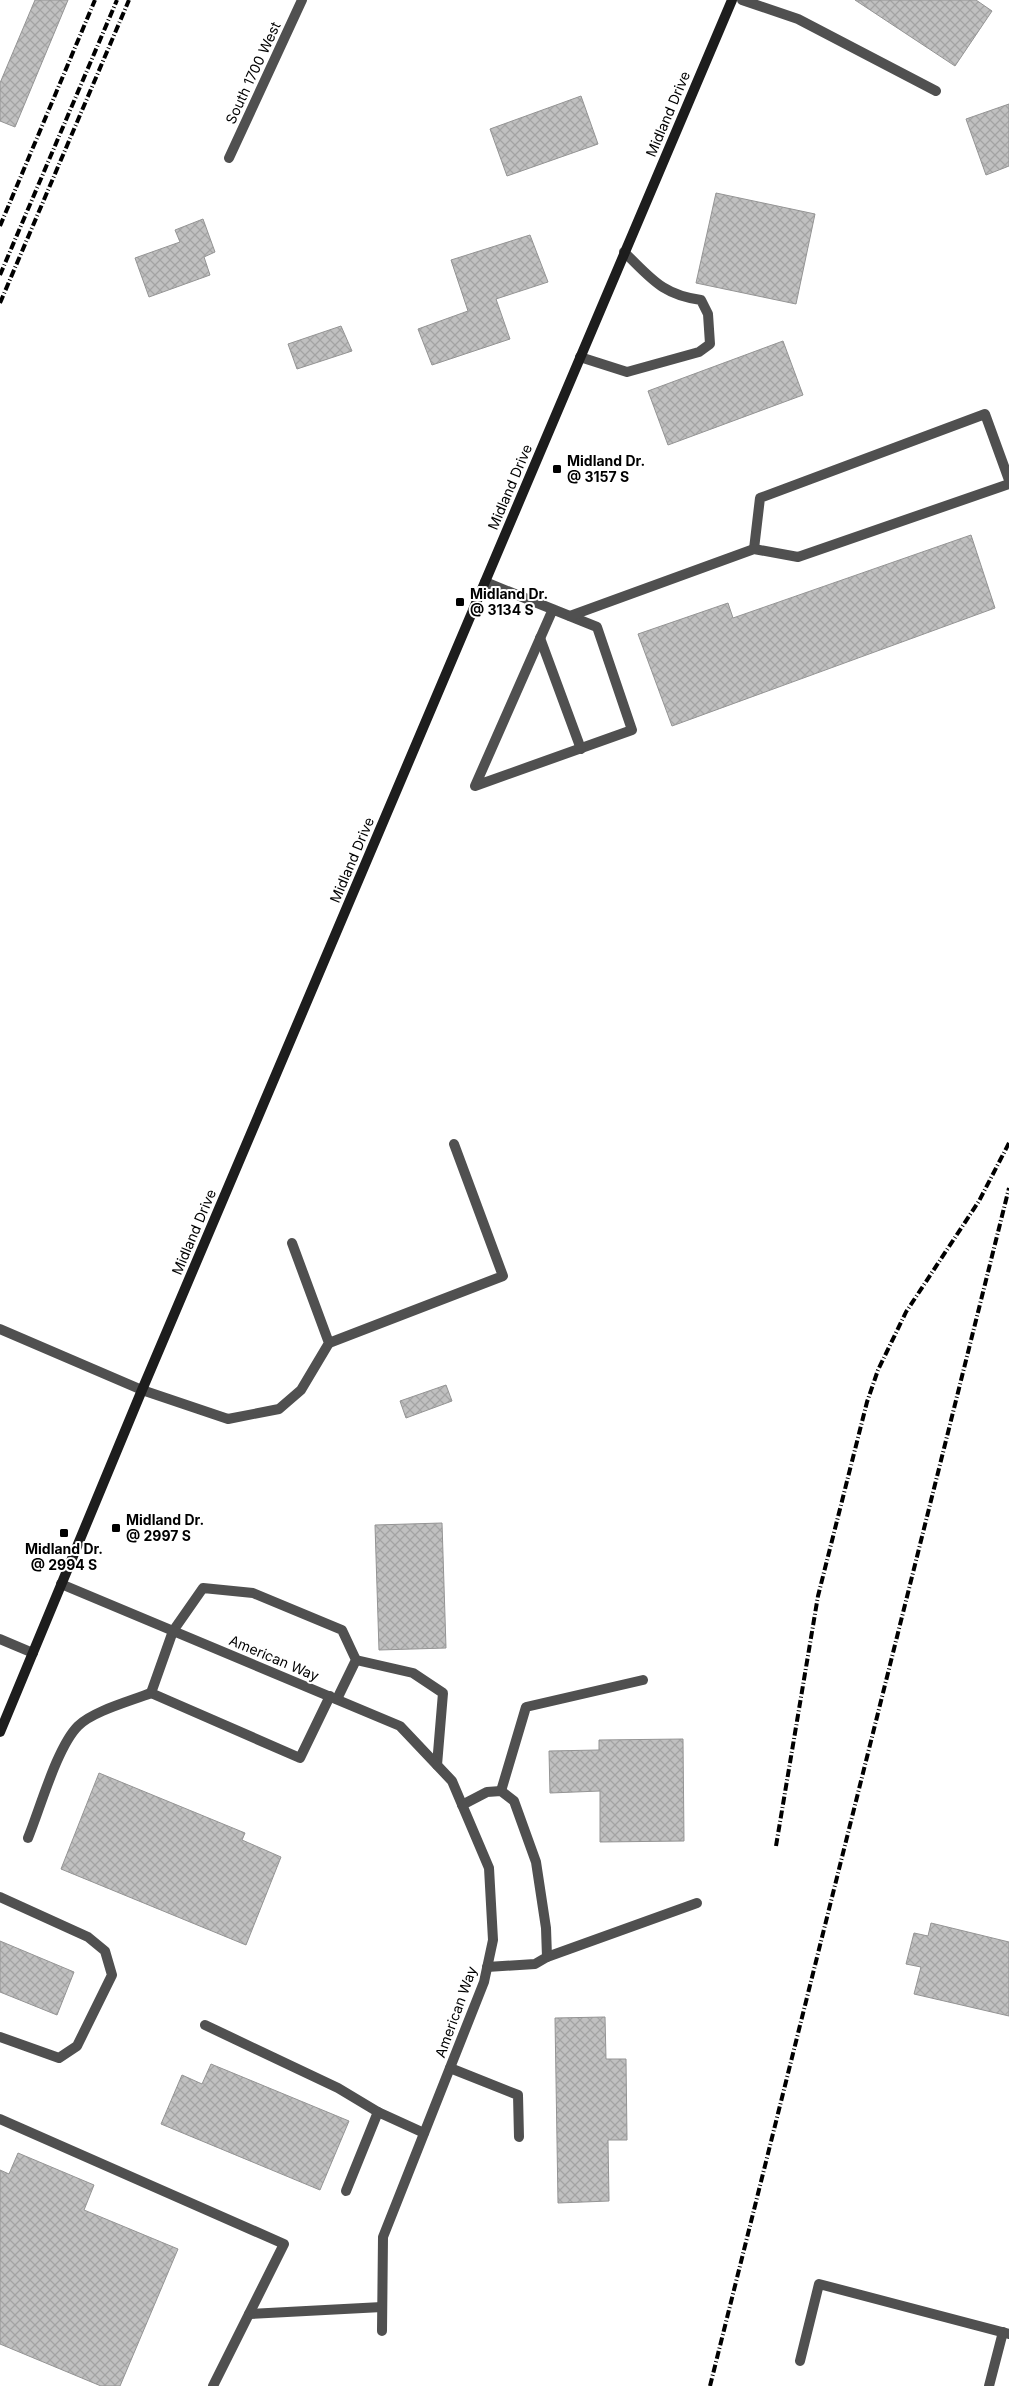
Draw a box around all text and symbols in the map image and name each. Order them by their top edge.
street label: South 1700 West [221,19,284,127]
street label: Midland Drive [642,68,693,159]
street label: Midland Drive [484,441,535,532]
place label: Midland Dr. @ 3157 S [567,452,645,485]
marker: Midland Dr. @ 3157 S [551,463,563,475]
place label: Midland Dr. @ 3134 S [470,585,548,618]
marker: Midland Dr. @ 3134 S [454,596,466,608]
street label: Midland Drive [326,814,377,905]
street label: Midland Drive [168,1186,219,1277]
place label: Midland Dr. @ 2997 S [126,1511,204,1544]
marker: Midland Dr. @ 2997 S [110,1522,122,1534]
marker: Midland Dr. @ 2994 S [58,1527,70,1539]
place label: Midland Dr. @ 2994 S [25,1540,103,1573]
street label: American Way [227,1631,322,1684]
street label: American Way [431,1964,480,2060]

